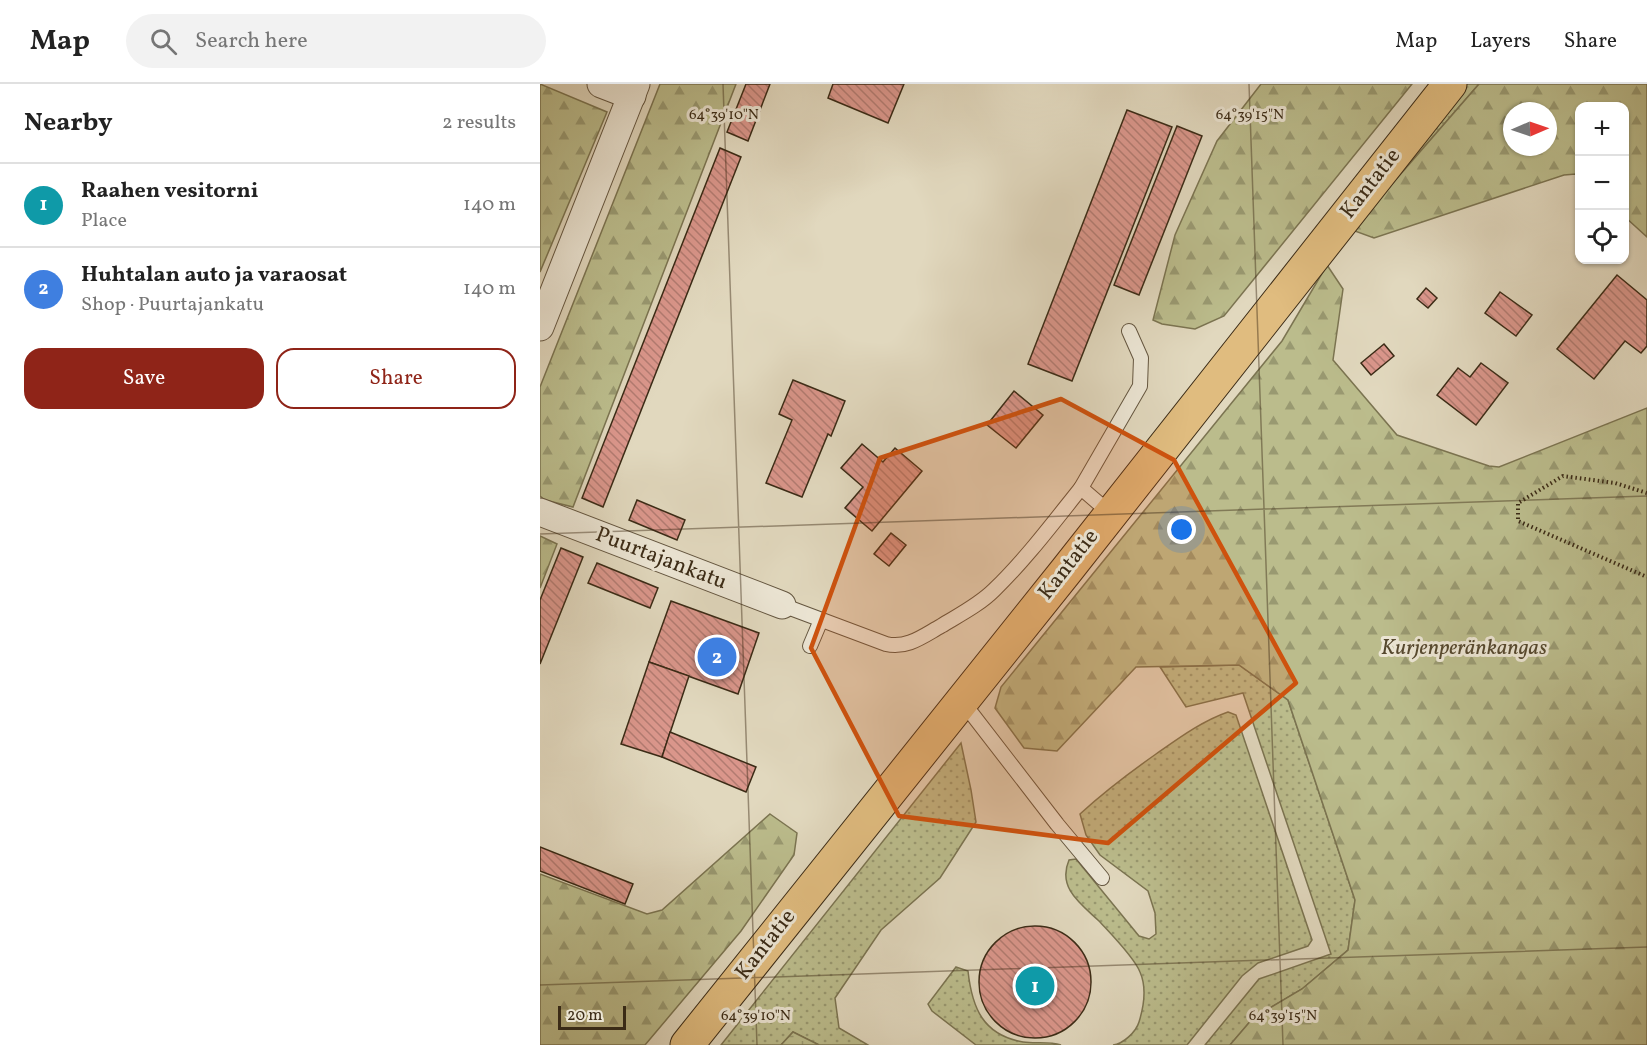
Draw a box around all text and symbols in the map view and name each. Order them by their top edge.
search box [126,14,546,68]
text: Map [30,22,90,61]
icon: search [147,25,180,58]
text: Search here [195,26,308,57]
text: Map [1395,27,1437,56]
text: Layers [1470,27,1531,56]
text: Share [1564,27,1617,56]
north arrow [1503,102,1557,156]
map controls [1575,102,1629,264]
button: + [1575,102,1629,156]
text: Nearby [24,105,113,141]
text: 64°39'10"N [689,105,759,126]
text: 64°39'15"N [1216,105,1284,126]
text: 2 results [442,109,516,137]
street label: Kantatie [1334,142,1408,226]
button: − [1575,156,1629,210]
text: Raahen vesitorni [81,176,259,207]
text: 1 [39,191,48,219]
text: 140 m [463,191,516,219]
text: Place [81,207,127,235]
button: locate [1575,210,1629,264]
text: Huhtalan auto ja varaosat [81,260,347,291]
text: 2 [38,275,49,303]
text: 140 m [463,275,516,303]
text: Shop · Puurtajankatu [81,291,264,319]
button: Save [24,348,264,409]
button: Share [276,348,516,409]
your location [1167,515,1196,544]
street label: Puurtajankatu [591,520,731,598]
street label: Kantatie [1032,523,1106,607]
park label: Kurjenperänkangas [1381,633,1547,664]
pin: 2 [698,634,736,680]
street label: Kantatie [729,903,803,987]
pin: 1 [1016,964,1054,1008]
scale bar [558,1003,626,1030]
text: 20 m [567,1005,602,1027]
text: 64°39'10"N [721,1006,791,1027]
text: 64°39'15"N [1249,1006,1317,1027]

